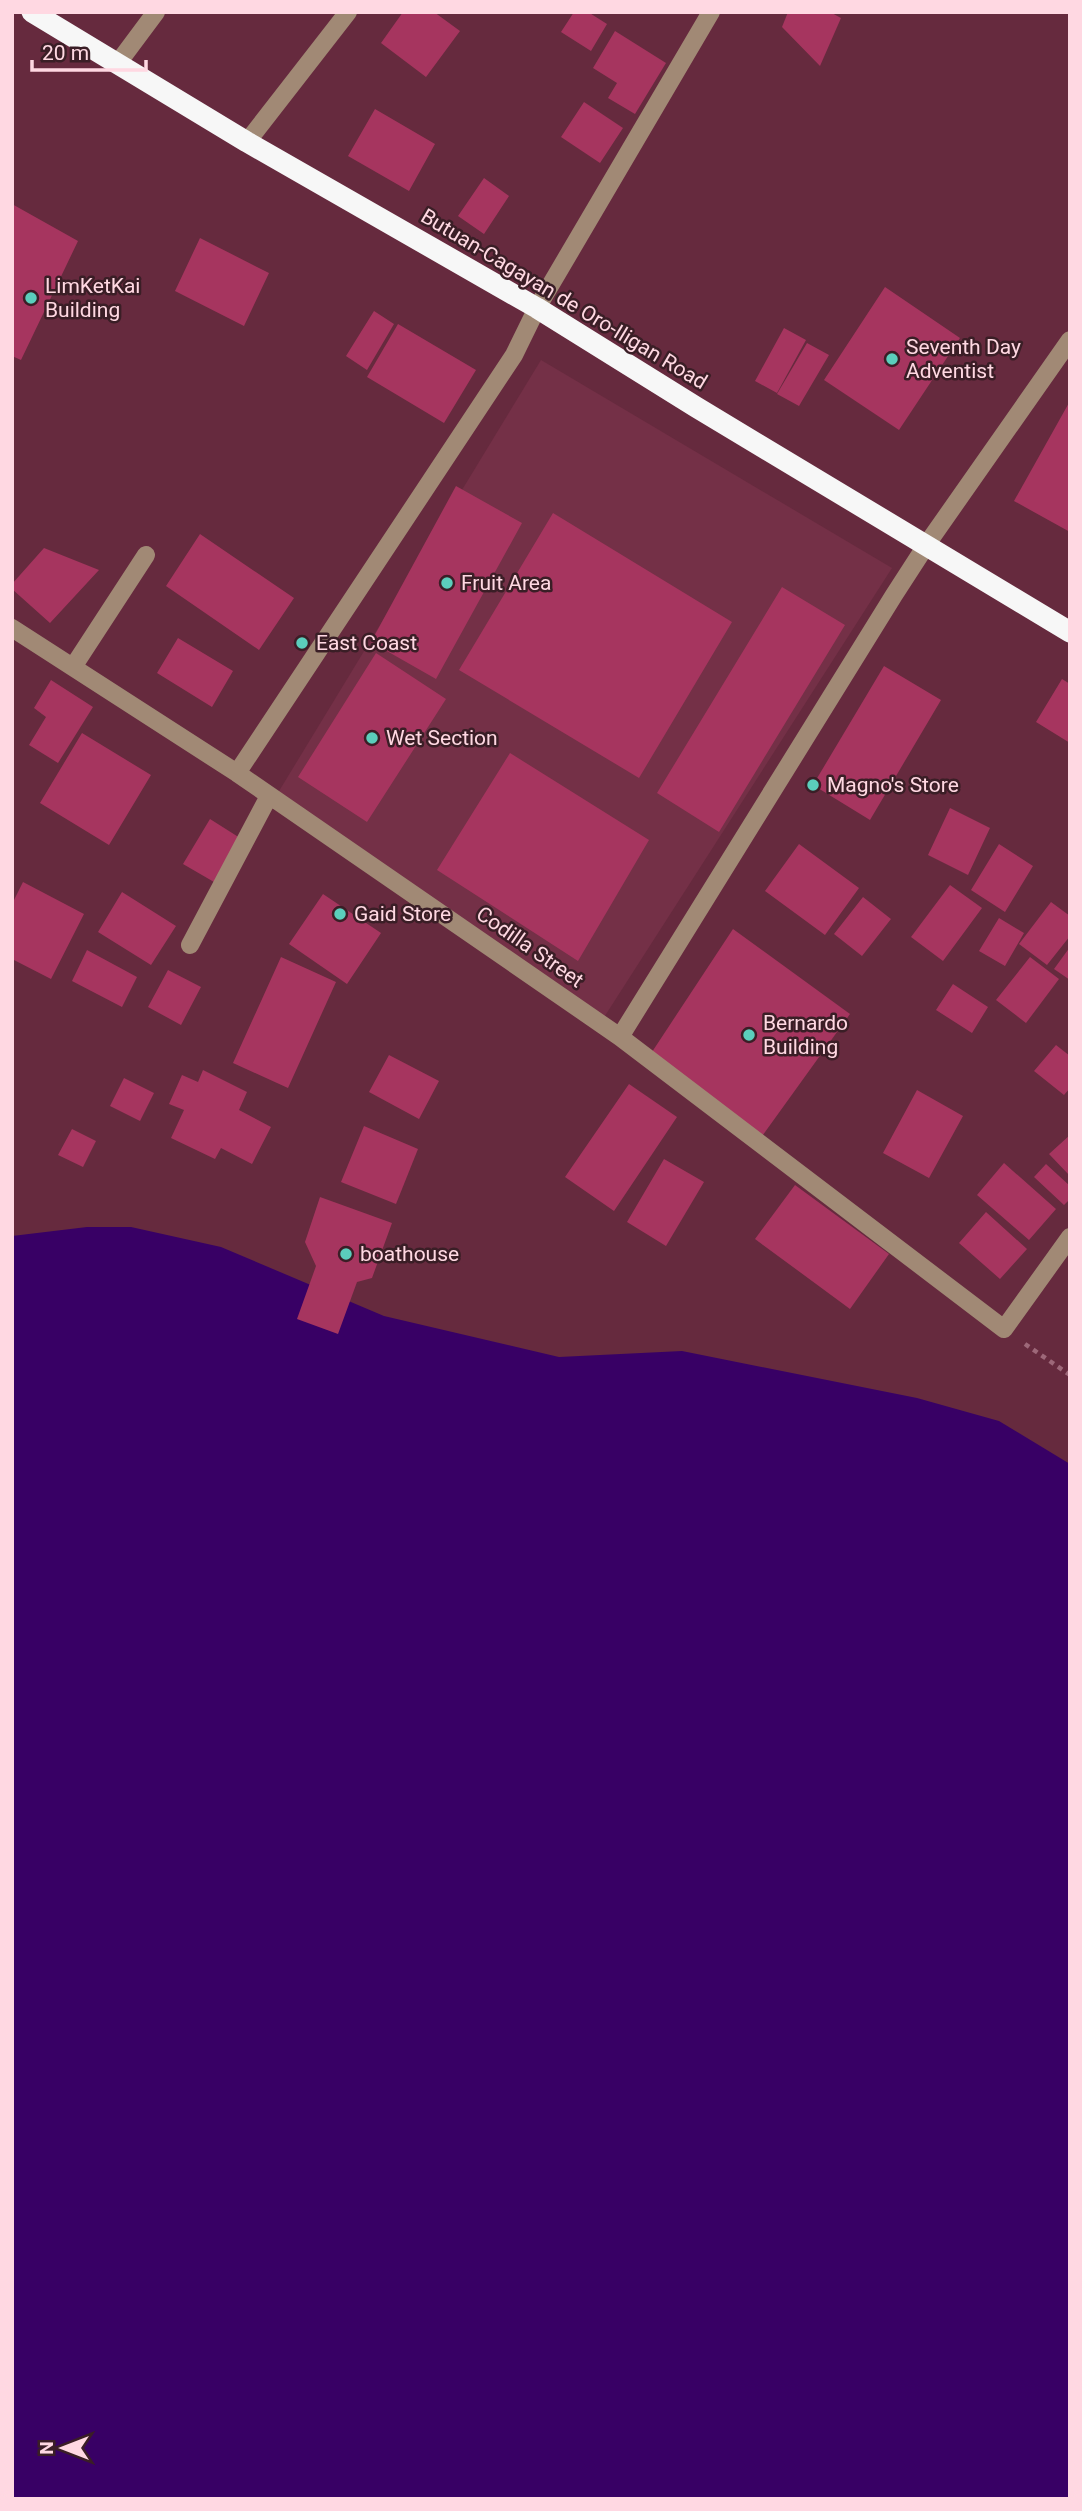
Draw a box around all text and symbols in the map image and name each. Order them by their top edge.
scale bar [32,28,145,72]
text: 20 m [42,41,89,65]
street label: Butuan-Cagayan de Oro-Iligan Road [417,204,711,394]
place label: LimKetKai Building [45,274,140,322]
marker: LimKetKai Building [23,290,39,306]
place label: Seventh Day Adventist [906,335,1021,383]
marker: Seventh Day Adventist [884,351,900,367]
place label: Fruit Area [461,571,551,595]
marker: Fruit Area [439,575,455,591]
place label: East Coast [316,631,417,655]
marker: East Coast [294,635,310,651]
place label: Wet Section [386,726,498,750]
marker: Wet Section [364,730,380,746]
place label: Magno's Store [827,773,959,797]
marker: Magno's Store [805,777,821,793]
street label: Codilla Street [472,901,588,993]
place label: Gaid Store [354,902,451,926]
marker: Gaid Store [332,906,348,922]
place label: Bernardo Building [763,1011,848,1059]
marker: Bernardo Building [741,1027,757,1043]
place label: boathouse [360,1242,459,1266]
marker: boathouse [338,1246,354,1262]
north arrow [28,2413,98,2483]
text: N [35,2441,58,2455]

